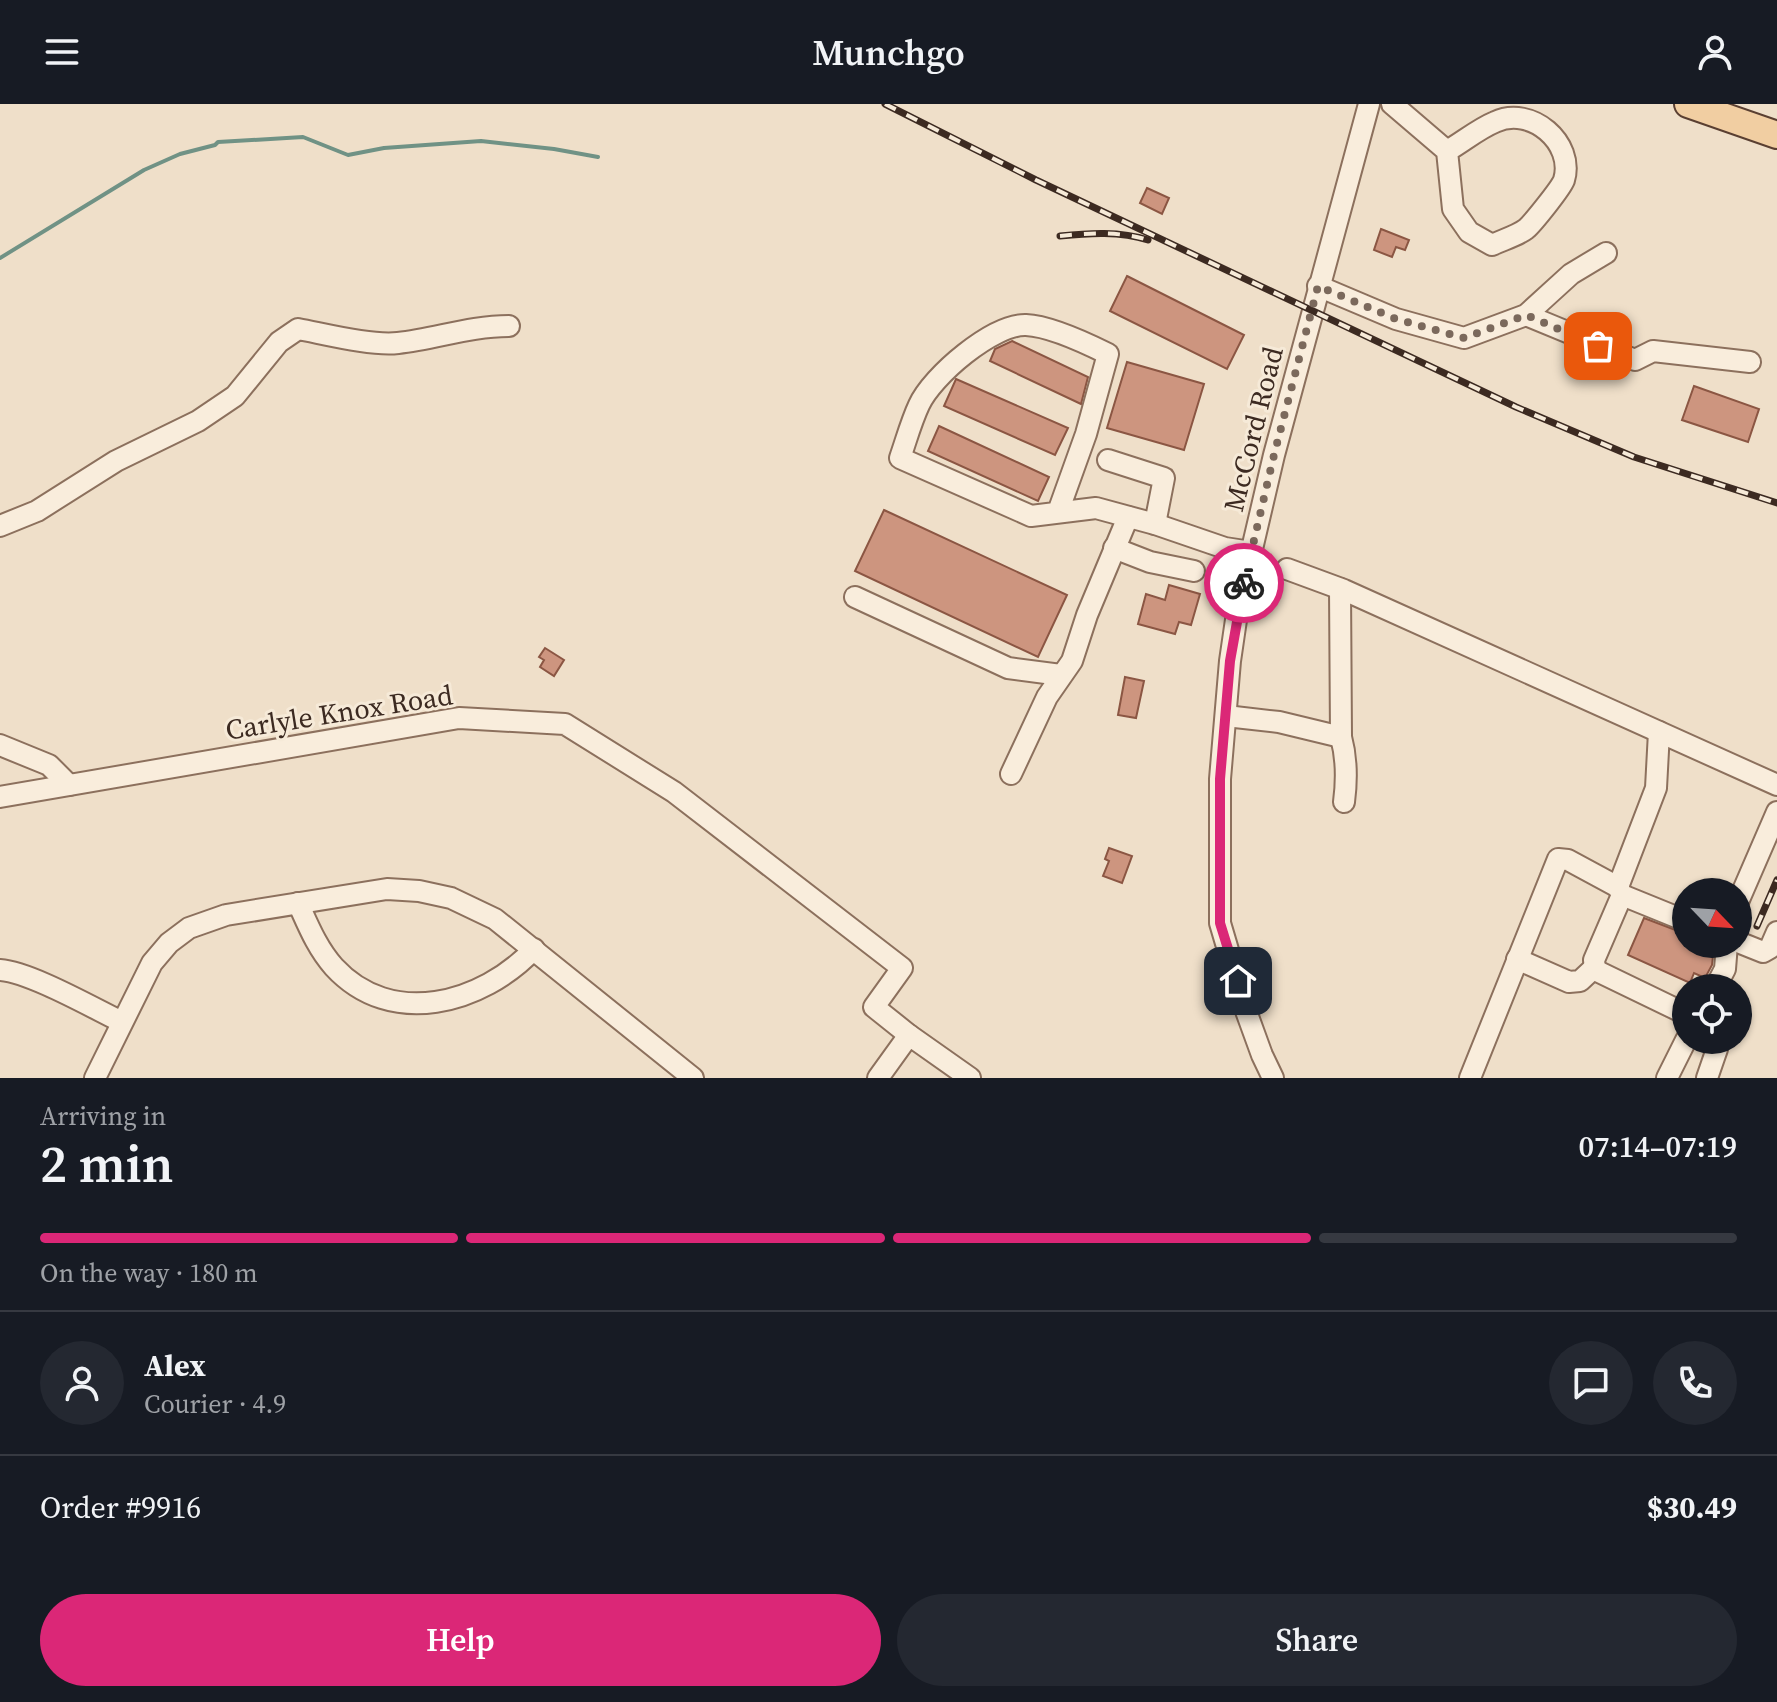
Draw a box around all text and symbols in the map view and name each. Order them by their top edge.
text: Munchgo [812,28,965,77]
icon: menu [40,30,84,74]
icon: person [1693,30,1737,74]
pin [1564,312,1632,380]
icon: bag [1576,324,1620,368]
street label: McCord Road [1214,342,1292,516]
courier [1204,543,1284,623]
icon: bike [1222,561,1266,605]
street label: Carlyle Knox Road [223,675,455,749]
north arrow [1672,878,1752,958]
map controls [1672,878,1752,1054]
pin [1204,947,1272,1015]
icon: home [1216,959,1260,1003]
button: locate [1672,974,1752,1054]
text: Arriving in [40,1098,166,1134]
text: 07:14–07:19 [1578,1126,1737,1167]
text: 2 min [40,1128,173,1199]
text: On the way · 180 m [40,1255,258,1291]
button: person [40,1341,124,1425]
button: chat [1549,1341,1633,1425]
button: phone [1653,1341,1737,1425]
text: Alex [144,1345,206,1386]
text: Courier · 4.9 [144,1386,286,1422]
text: Order #9916 [40,1487,201,1528]
text: $30.49 [1647,1487,1737,1528]
button: Help [40,1594,881,1686]
button: Share [897,1594,1737,1686]

